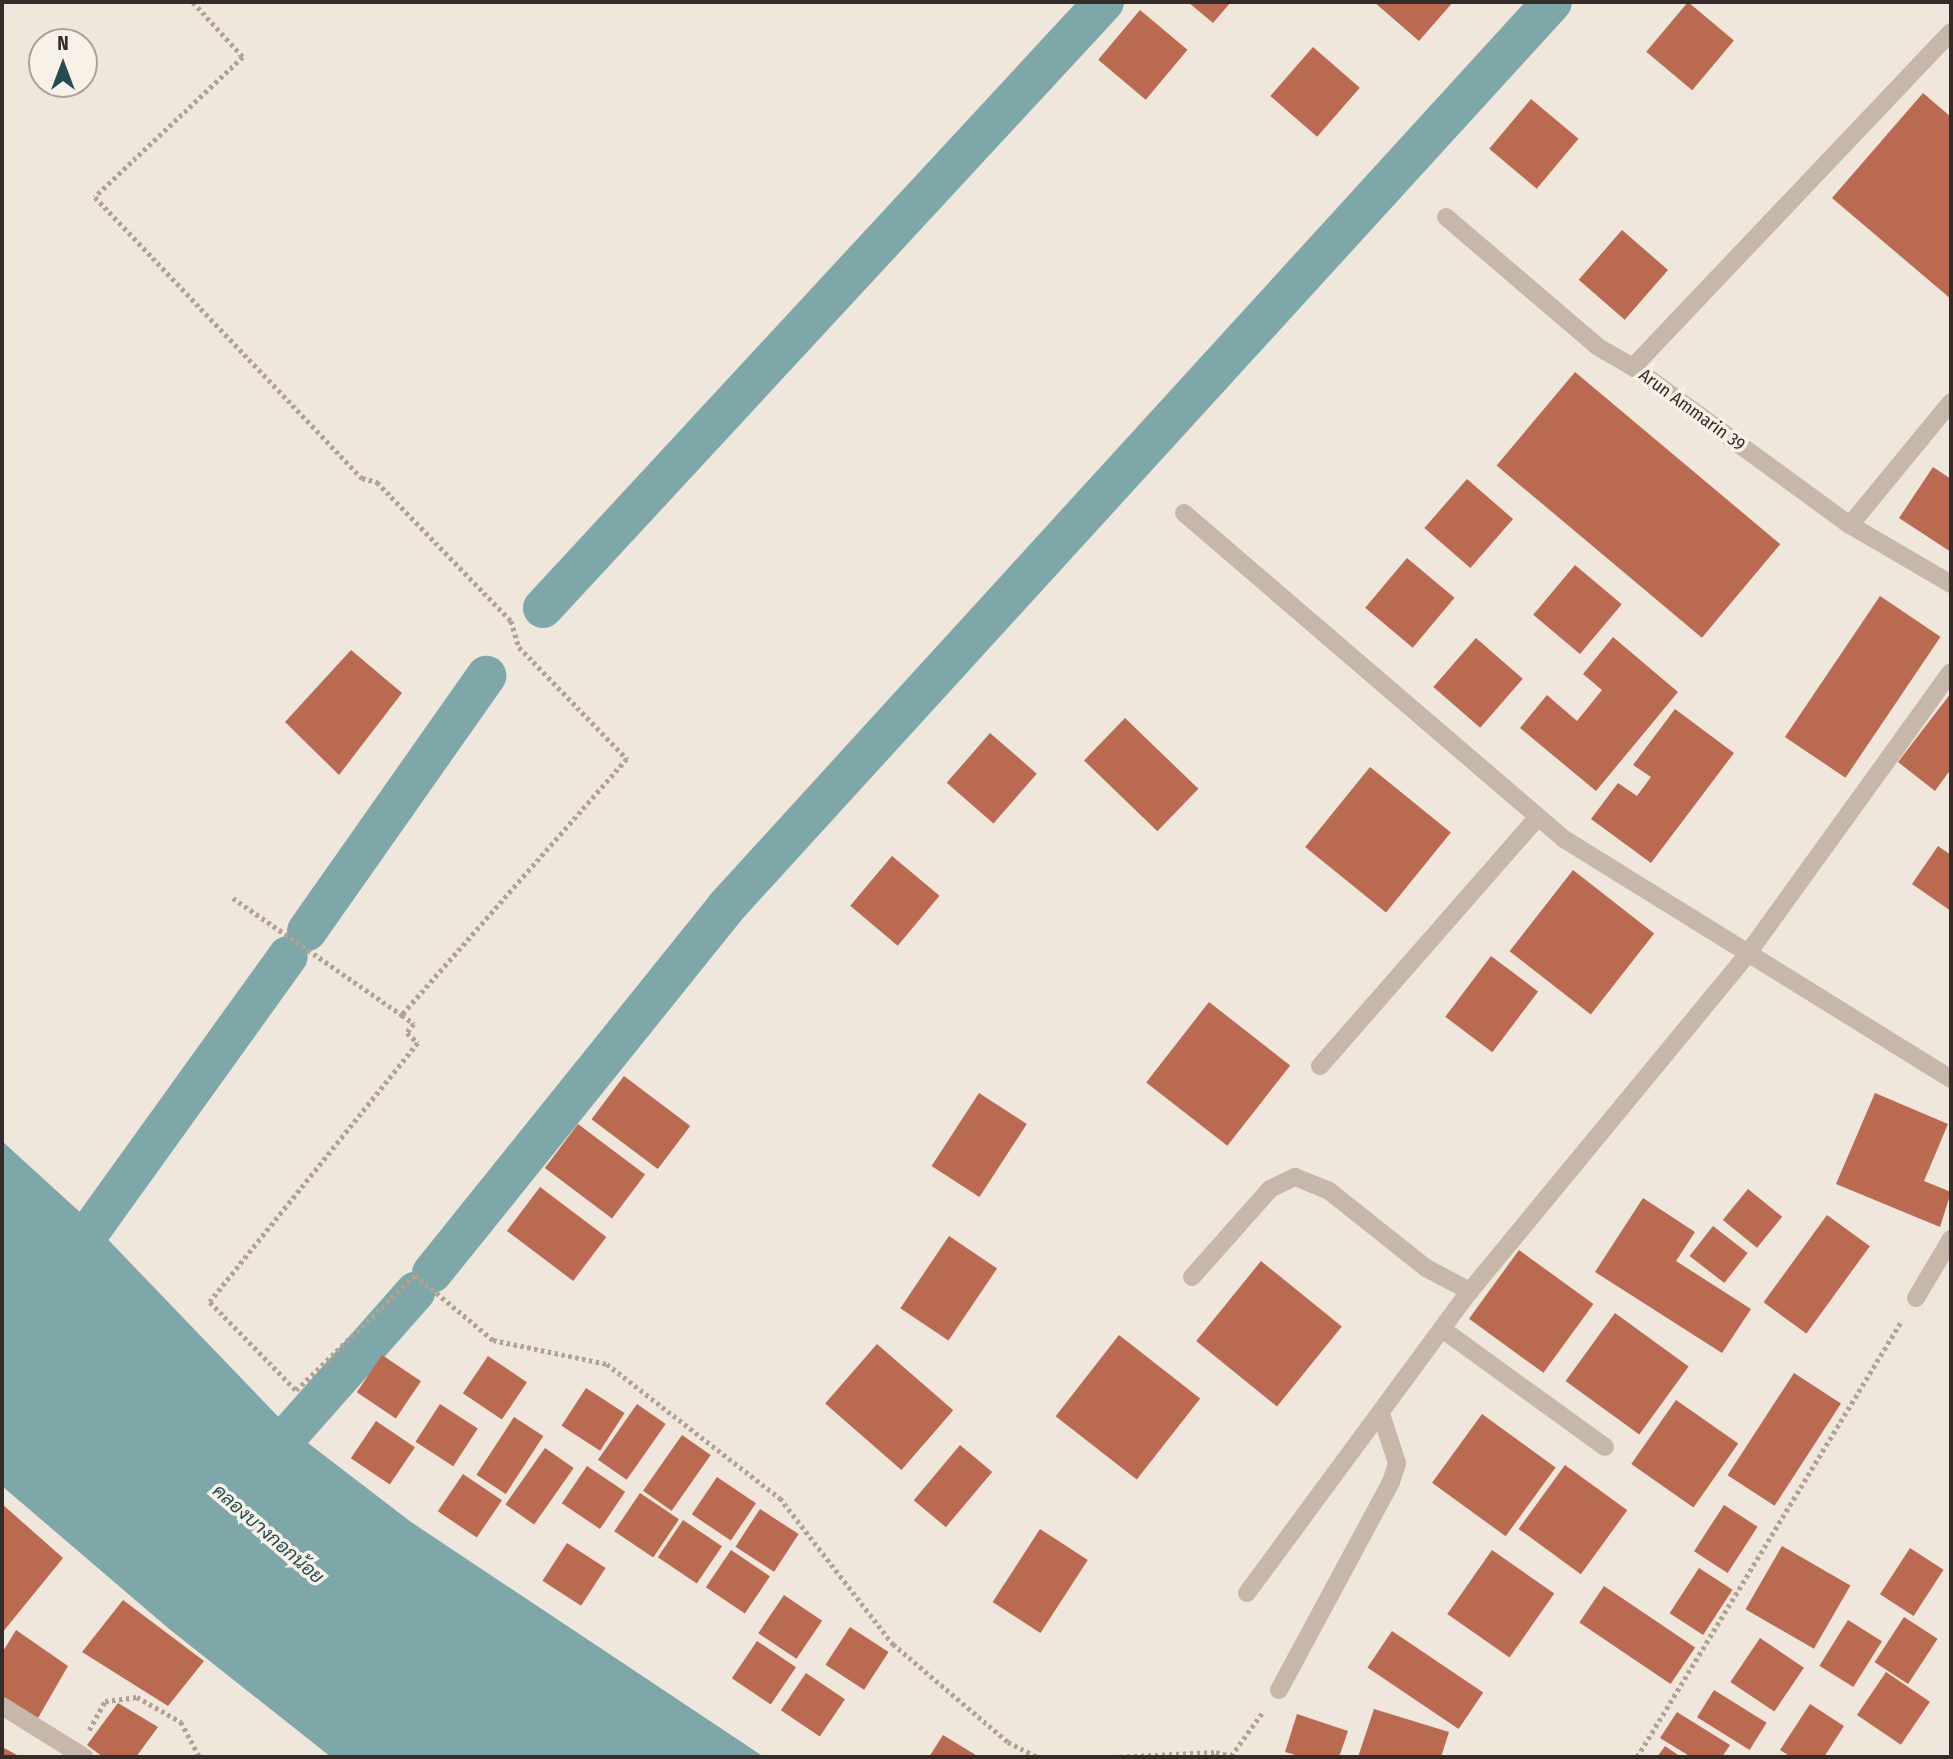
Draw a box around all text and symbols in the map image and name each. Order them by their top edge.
north arrow [28,28,98,98]
text: N [57,32,69,55]
street label: Arun Ammarin 39 [1635,364,1749,456]
water label: คลองบางกอกน้อย [208,1480,328,1588]

